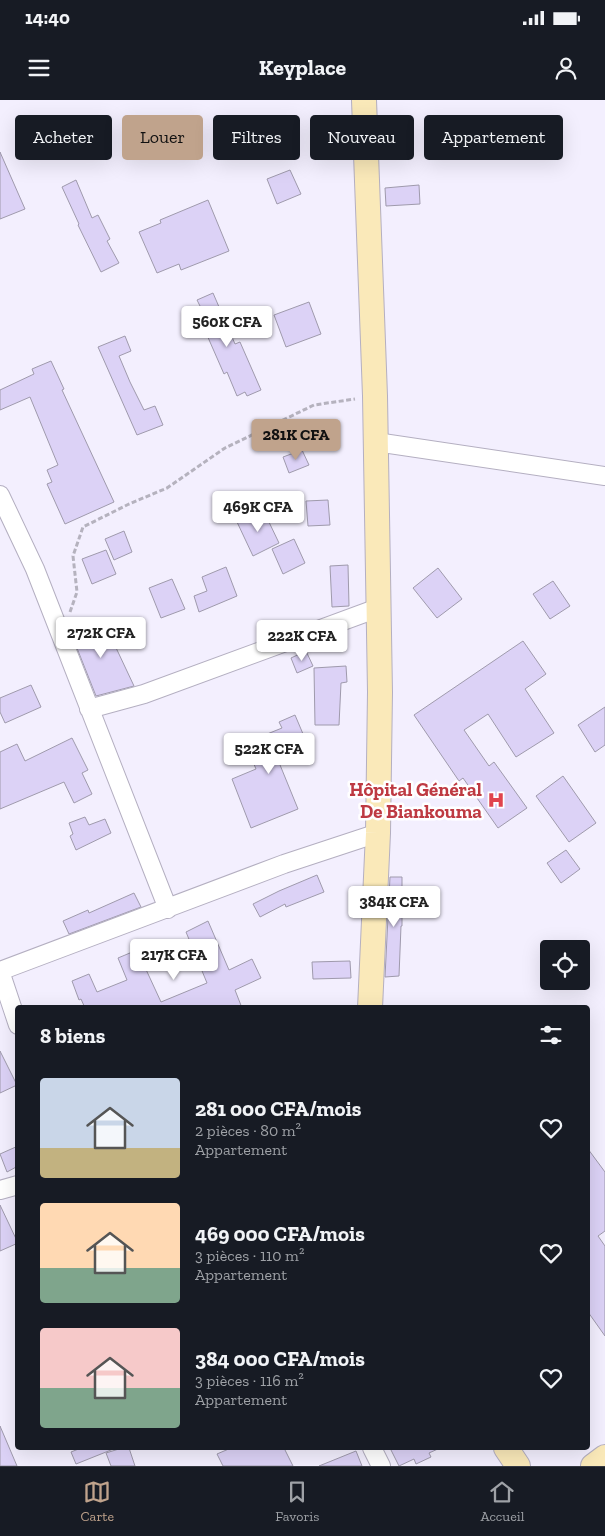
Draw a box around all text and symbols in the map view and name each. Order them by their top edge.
text: 14:40 [25,6,70,29]
icon: menu [25,54,53,82]
text: Keyplace [259,54,346,81]
icon: person [552,54,580,82]
chip: Acheter [15,115,112,160]
chip: Louer [122,115,203,160]
chip: Filtres [213,115,300,160]
chip: Nouveau [310,115,414,160]
chip: Appartement [424,115,563,160]
pin: 560K CFA [175,306,279,348]
text: 560K CFA [192,312,262,331]
pin: 281K CFA [244,418,348,461]
text: 281K CFA [263,425,329,444]
pin: 469K CFA [206,490,310,533]
text: 469K CFA [223,497,293,516]
pin: 272K CFA [49,616,153,659]
pin: 222K CFA [250,620,354,662]
text: 272K CFA [67,623,135,642]
text: 222K CFA [267,626,337,645]
pin: 522K CFA [217,732,321,775]
text: 522K CFA [235,739,303,758]
place label: Hôpital Général De Biankouma [349,778,483,823]
hospital icon: Hôpital Général De Biankouma [486,790,506,810]
pin: 384K CFA [342,886,446,928]
text: 384K CFA [359,892,429,911]
pin: 217K CFA [122,938,226,981]
map controls [540,940,590,990]
button: locate [540,940,590,990]
text: 217K CFA [141,945,207,964]
icon: filters [537,1021,565,1049]
text: 8 biens [40,1023,105,1048]
text: 281 000 CFA/mois [195,1096,362,1121]
icon: home [80,1098,140,1158]
icon: heart [537,1114,565,1142]
text: 2 pièces · 80 m² [195,1121,301,1140]
text: Appartement [195,1140,287,1159]
text: 469 000 CFA/mois [195,1221,365,1246]
icon: home [80,1223,140,1283]
icon: heart [537,1239,565,1267]
text: 3 pièces · 110 m² [195,1246,304,1265]
text: Appartement [195,1265,287,1284]
text: 384 000 CFA/mois [195,1346,365,1371]
icon: home [80,1348,140,1408]
icon: heart [537,1364,565,1392]
text: 3 pièces · 116 m² [195,1371,304,1390]
text: Appartement [195,1390,287,1409]
tab: Carte [81,1478,114,1525]
tab: Favoris [275,1478,319,1525]
tab: Accueil [481,1478,524,1525]

